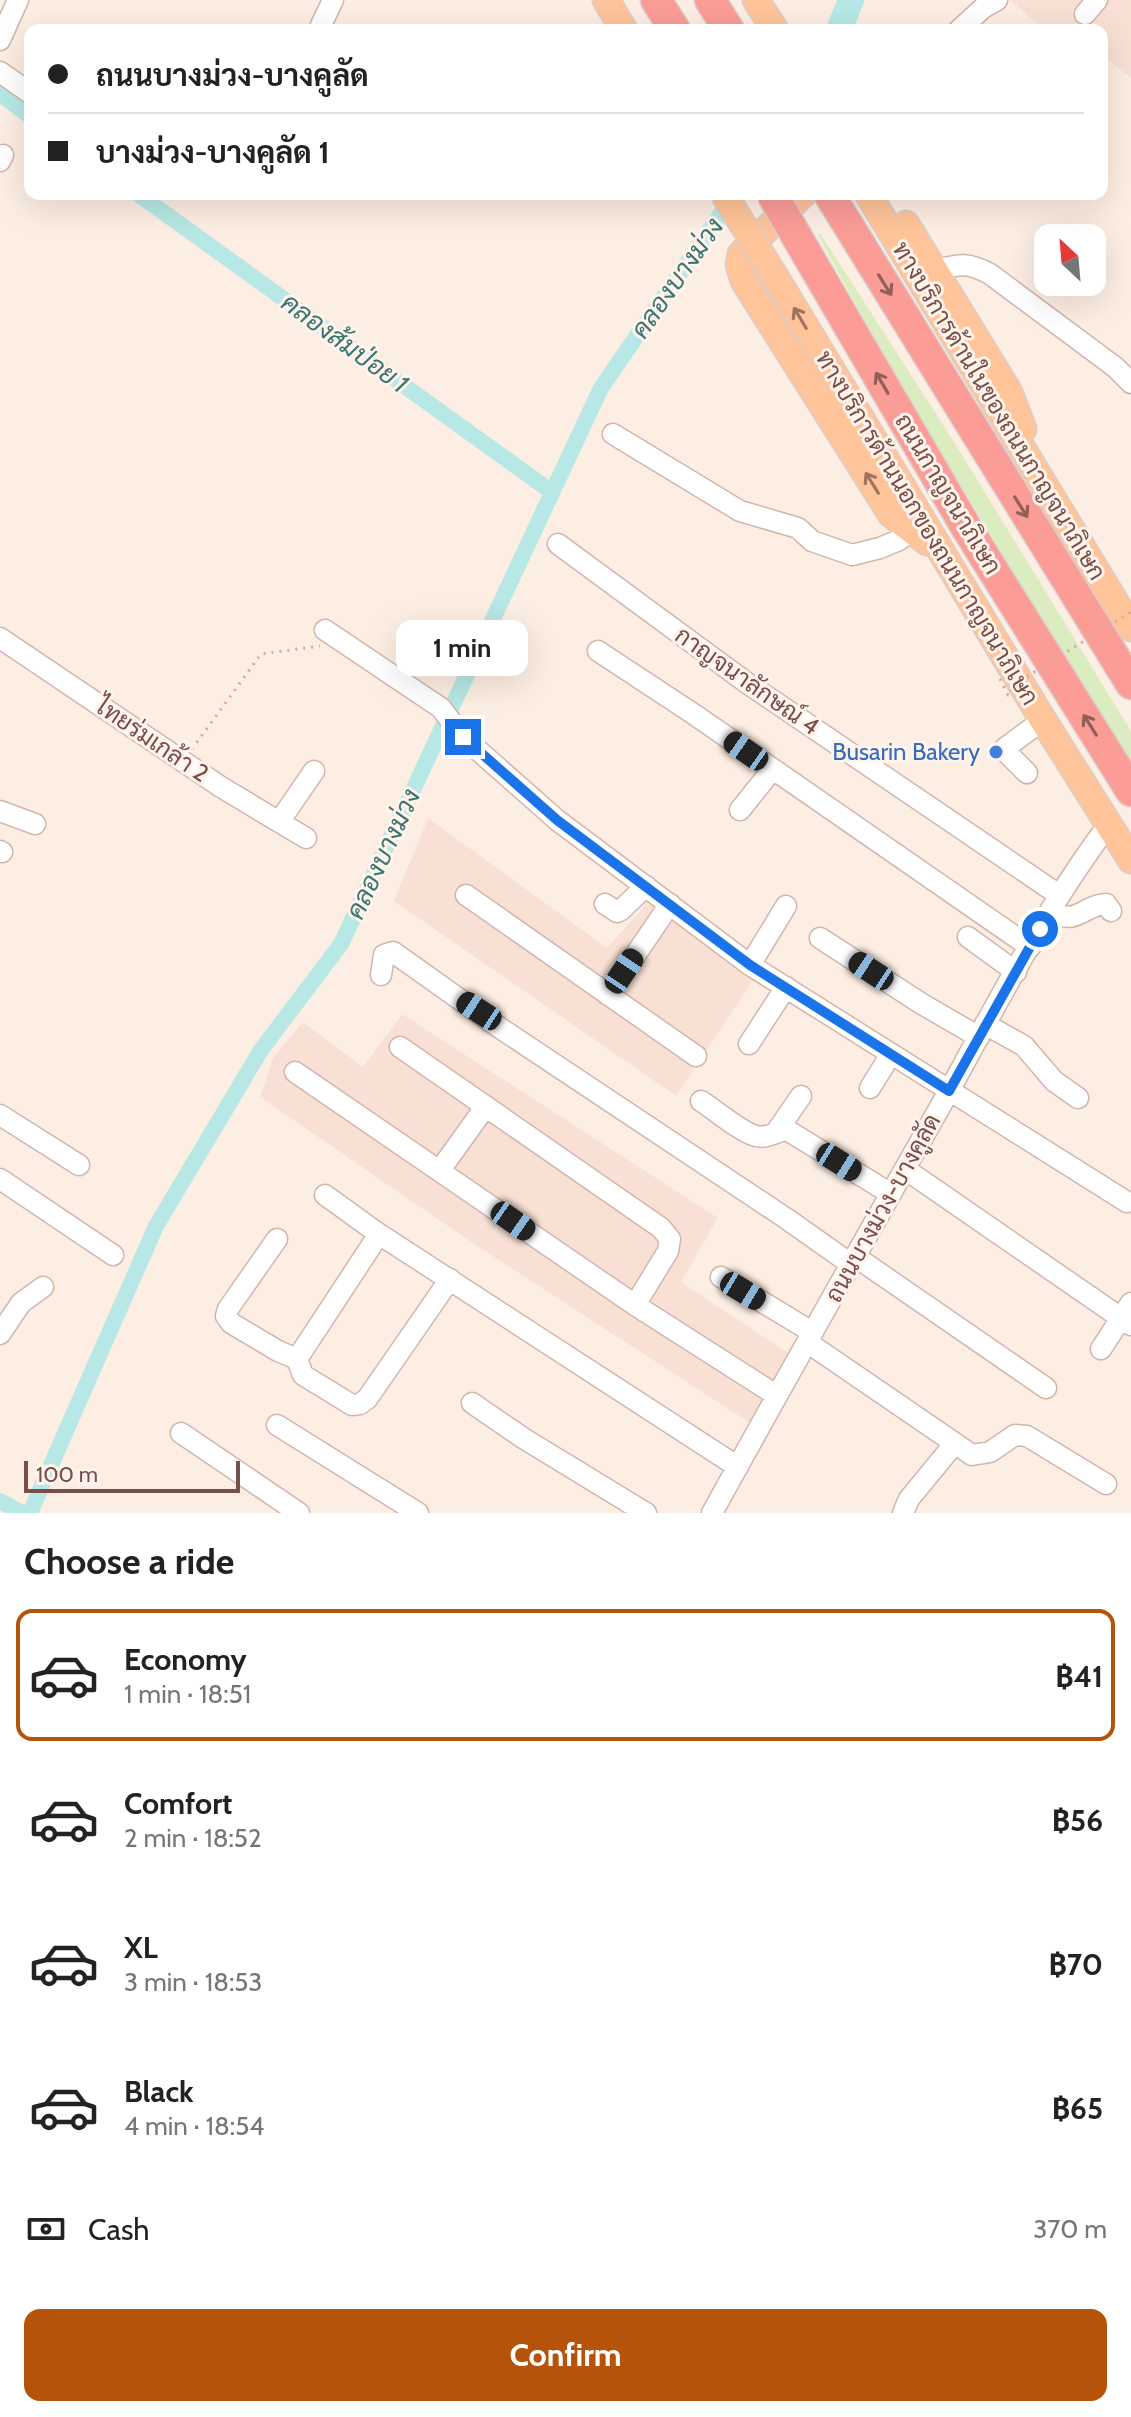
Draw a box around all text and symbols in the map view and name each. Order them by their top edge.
text: ถนนบางม่วง-บางคูลัด [96,57,369,94]
text: บางม่วง-บางคูลัด 1 [96,134,330,171]
water label: คลองบางม่วง [624,211,730,345]
north arrow [1034,224,1106,296]
map controls [1034,224,1106,296]
street label: ทางบริการด้านในของถนนกาญจนาภิเษก [886,237,1112,585]
one-way arrow [876,274,893,296]
water label: คลองส้มป่อย 1 [275,286,415,400]
one-way arrow [792,307,808,330]
street label: ทางบริการด้านนอกของถนนกาญจนาภิเษก [810,345,1045,710]
one-way arrow [874,372,890,395]
street label: ถนนกาญจนาภิเษก [889,408,1007,580]
one-way arrow [863,472,879,495]
one-way arrow [1014,495,1030,518]
street label: กาญจนาลักษณ์ 4 [670,619,825,741]
callout: 1 min [397,621,529,677]
text: 1 min [433,632,491,664]
street label: ไทยร่มเกล้า 2 [89,689,215,788]
one-way arrow [1081,714,1098,736]
route end [445,719,481,755]
car [719,727,773,775]
place label: Busarin Bakery [832,737,980,766]
marker: Busarin Bakery [987,743,1005,761]
water label: คลองบางม่วง [339,784,427,924]
route start [1022,911,1058,947]
car [601,944,647,998]
car [844,948,898,994]
car [452,988,506,1034]
street label: ถนนบางม่วง-บางคูลัด [819,1108,949,1309]
car [812,1139,866,1185]
car [486,1197,540,1245]
car [716,1268,770,1314]
scale bar [24,1457,240,1493]
text: 100 m [36,1461,98,1488]
text: Choose a ride [24,1539,234,1583]
icon: car [28,1639,100,1711]
text: Economy [124,1641,247,1678]
text: ฿41 [1055,1658,1103,1695]
text: 1 min · 18:51 [124,1678,251,1710]
icon: car [28,1783,100,1855]
text: Comfort [124,1785,232,1822]
text: ฿56 [1052,1802,1103,1839]
text: 2 min · 18:52 [124,1822,262,1854]
icon: car [28,1927,100,1999]
text: XL [124,1929,158,1966]
text: ฿70 [1049,1946,1103,1983]
text: 3 min · 18:53 [124,1966,262,1998]
icon: car [28,2071,100,2143]
text: Black [124,2073,194,2110]
text: ฿65 [1052,2090,1103,2127]
text: 4 min · 18:54 [124,2110,264,2142]
icon: cash [24,2207,68,2251]
text: Cash [88,2211,150,2248]
text: 370 m [1033,2213,1107,2245]
button: Confirm [24,2309,1107,2401]

